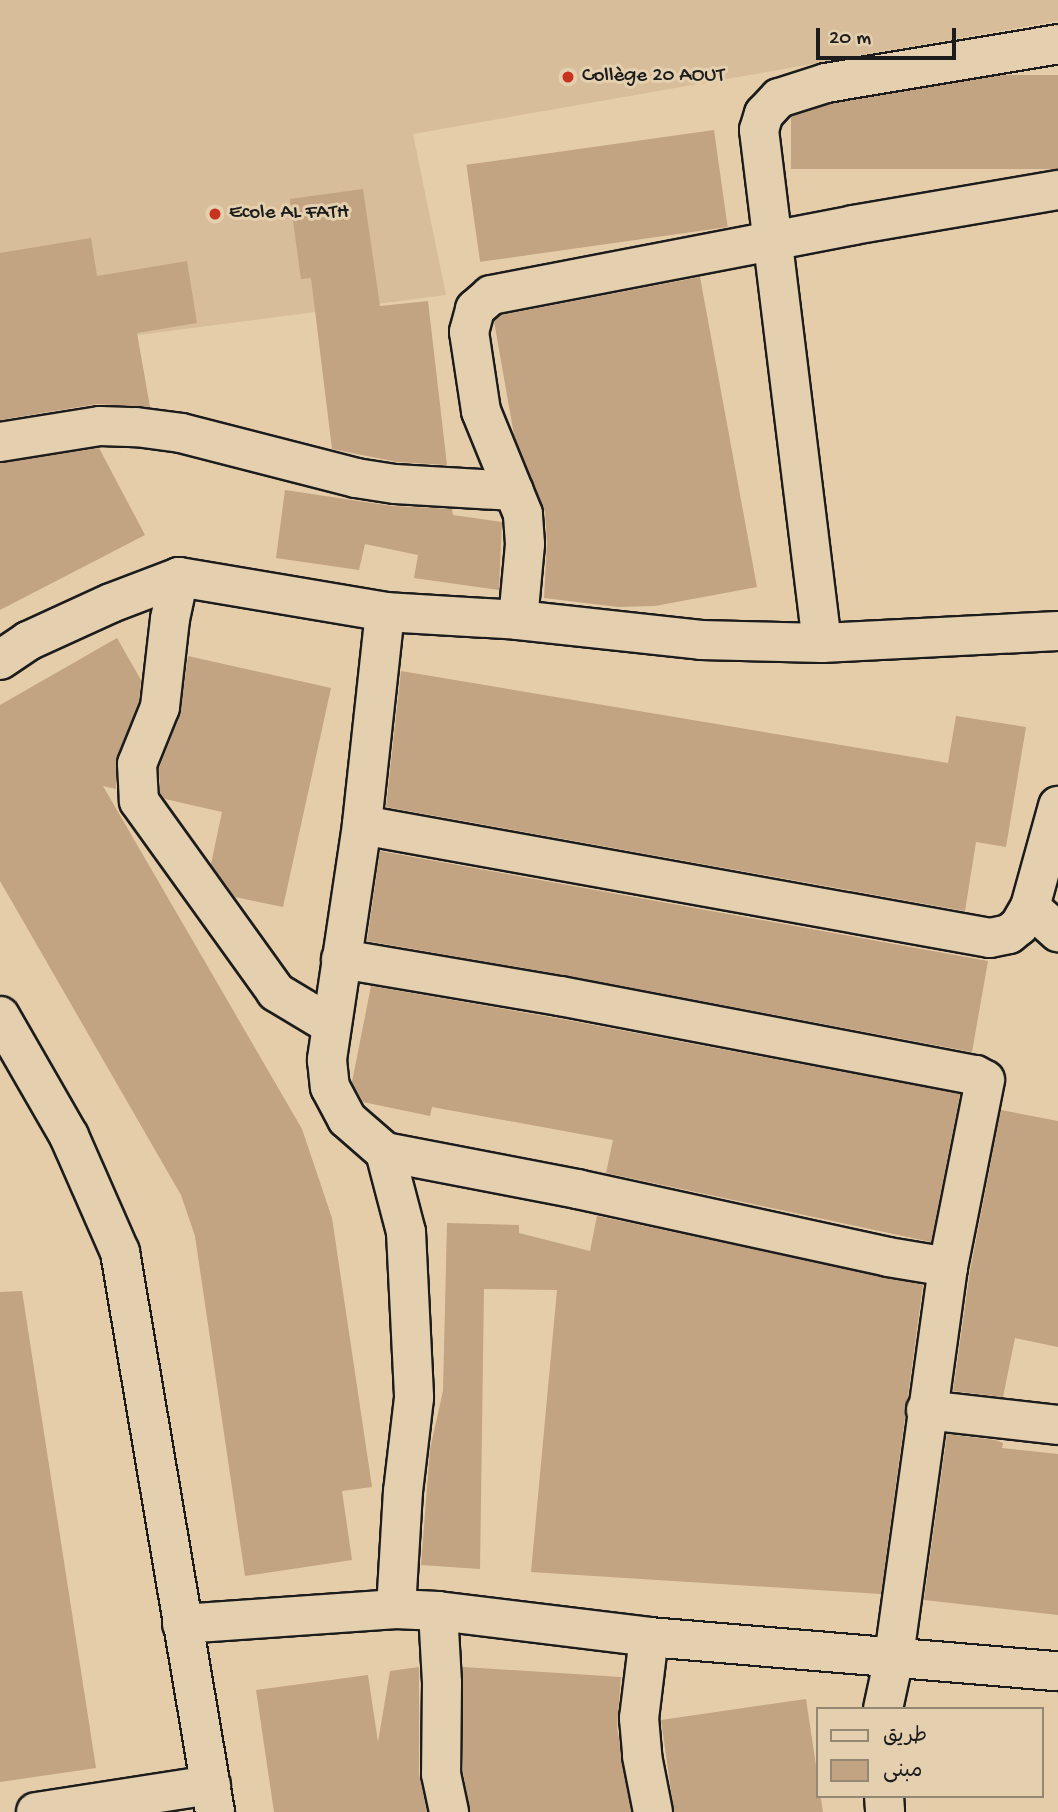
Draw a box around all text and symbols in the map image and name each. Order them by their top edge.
scale bar [820,14,960,58]
text: 20 m [829,27,871,52]
place label: Collège 20 AOUT [582,64,725,90]
marker: Collège 20 AOUT [560,69,576,85]
place label: Ecole AL FATH [229,201,349,227]
marker: Ecole AL FATH [207,206,223,222]
legend [816,1707,1044,1798]
text: طريق [883,1725,927,1750]
text: مبنى [883,1760,922,1785]

